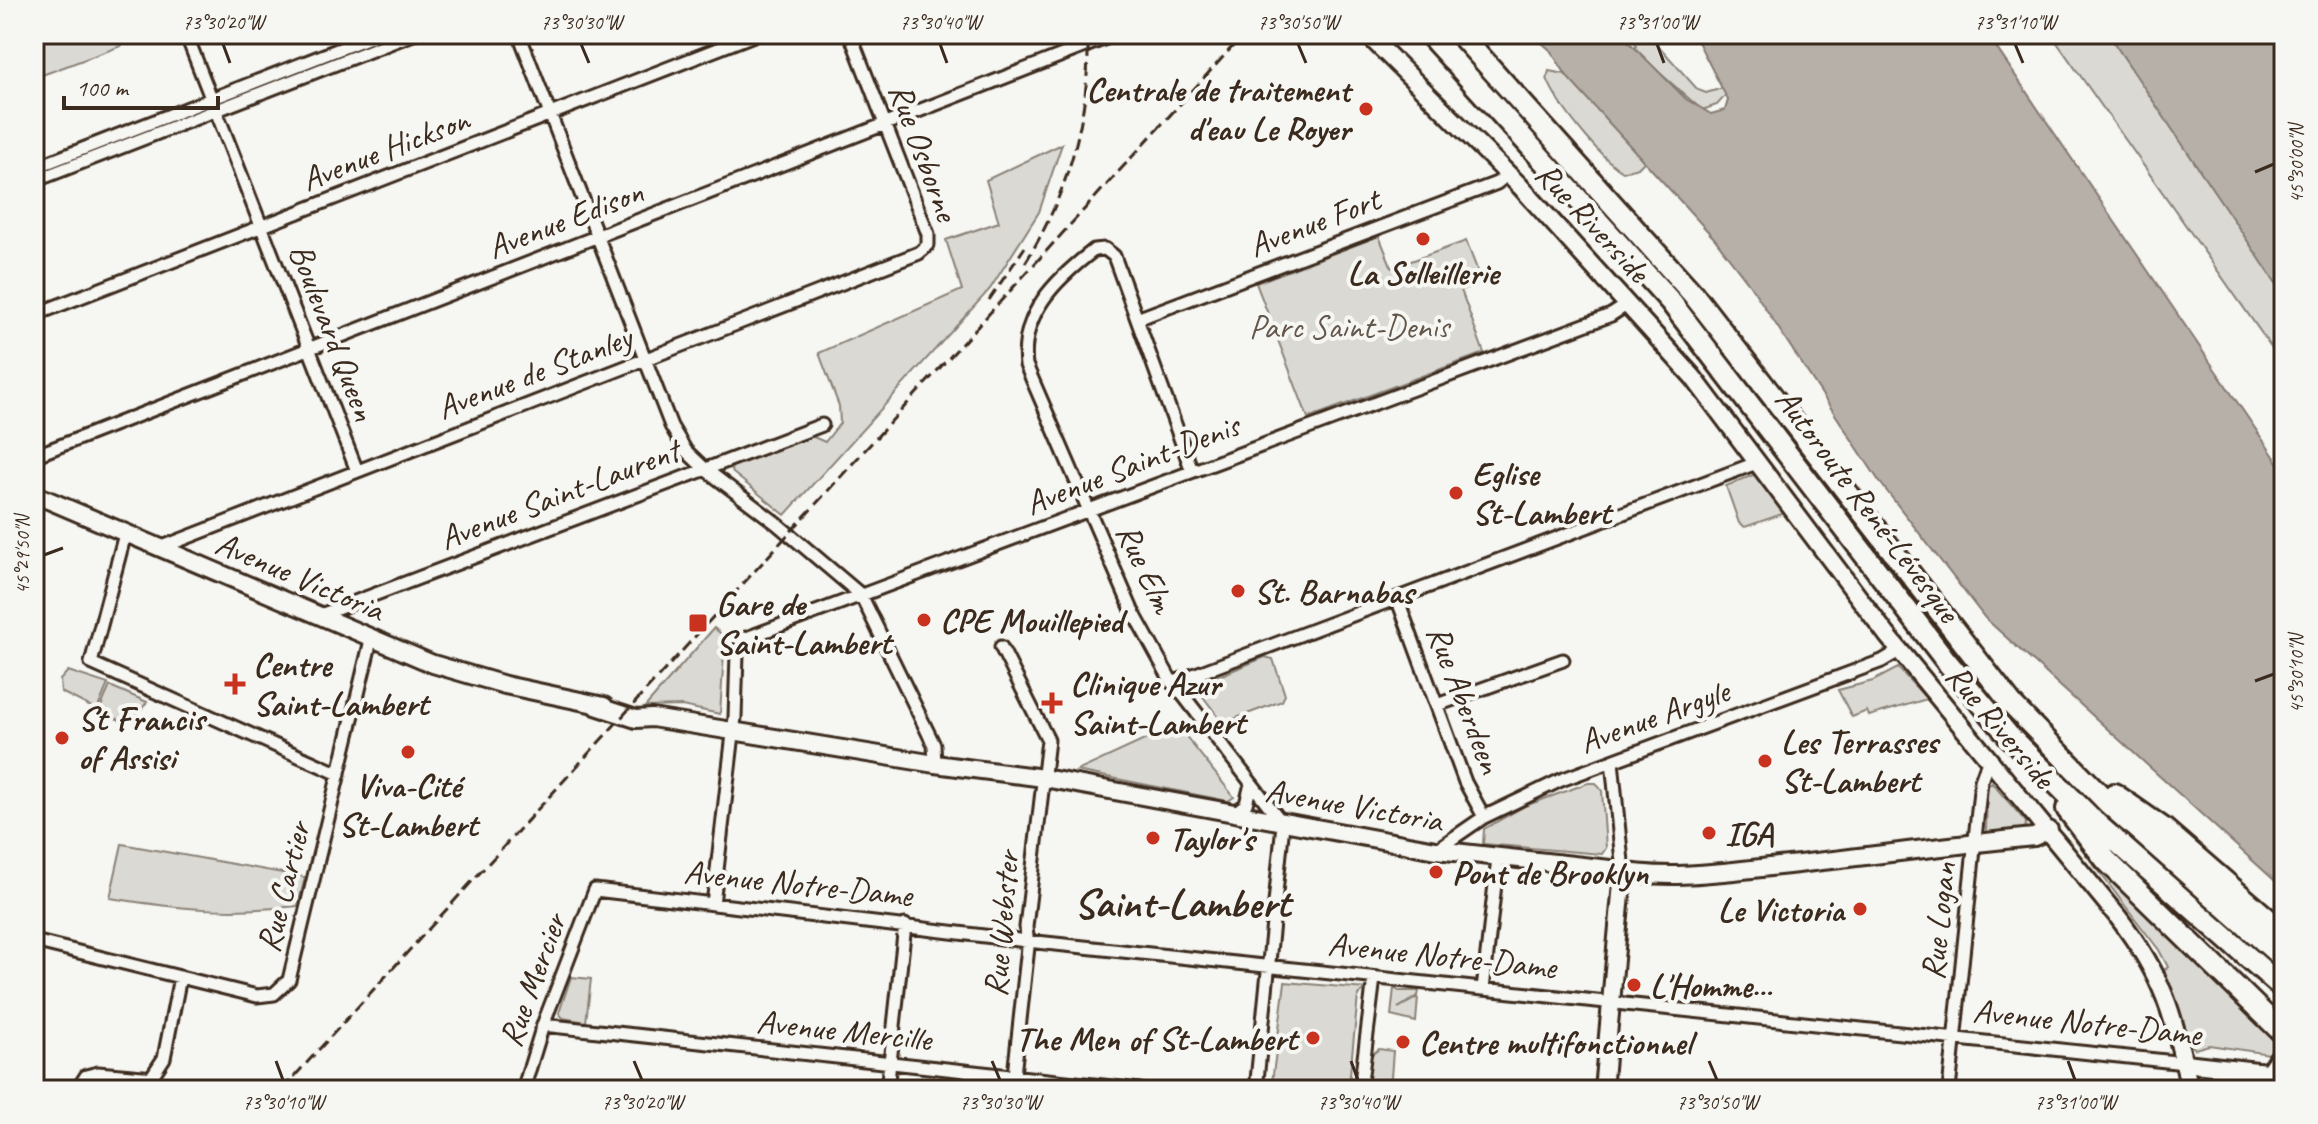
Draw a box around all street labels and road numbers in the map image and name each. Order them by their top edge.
street label: Rue Osborne [879,77,970,229]
street label: Avenue Hickson [295,97,477,201]
street label: Rue Riverside [1526,153,1661,293]
street label: Avenue Edison [481,169,649,268]
street label: Avenue Fort [1243,176,1389,267]
street label: Boulevard Queen [280,237,387,427]
street label: Avenue de Stanley [431,314,640,429]
street label: Autoroute René-Lévesque [1766,379,1971,632]
street label: Avenue Saint-Denis [1019,403,1247,525]
street label: Avenue Saint-Laurent [433,427,689,559]
street label: Rue Elm [1107,516,1186,622]
street label: Avenue Victoria [209,521,393,632]
street label: Rue Aberdeen [1417,619,1513,781]
street label: Rue Riverside [1937,655,2067,798]
street label: Avenue Argyle [1573,668,1737,763]
street label: Avenue Victoria [1262,768,1448,842]
street label: Rue Cartier [246,815,321,957]
street label: Rue Webster [973,846,1029,998]
street label: Avenue Notre-Dame [682,850,916,917]
street label: Rue Logan [1910,859,1966,982]
street label: Rue Mercier [488,905,577,1052]
street label: Avenue Notre-Dame [1326,922,1560,989]
street label: Avenue Notre-Dame [1971,989,2205,1056]
street label: Avenue Mercille [755,999,935,1061]

